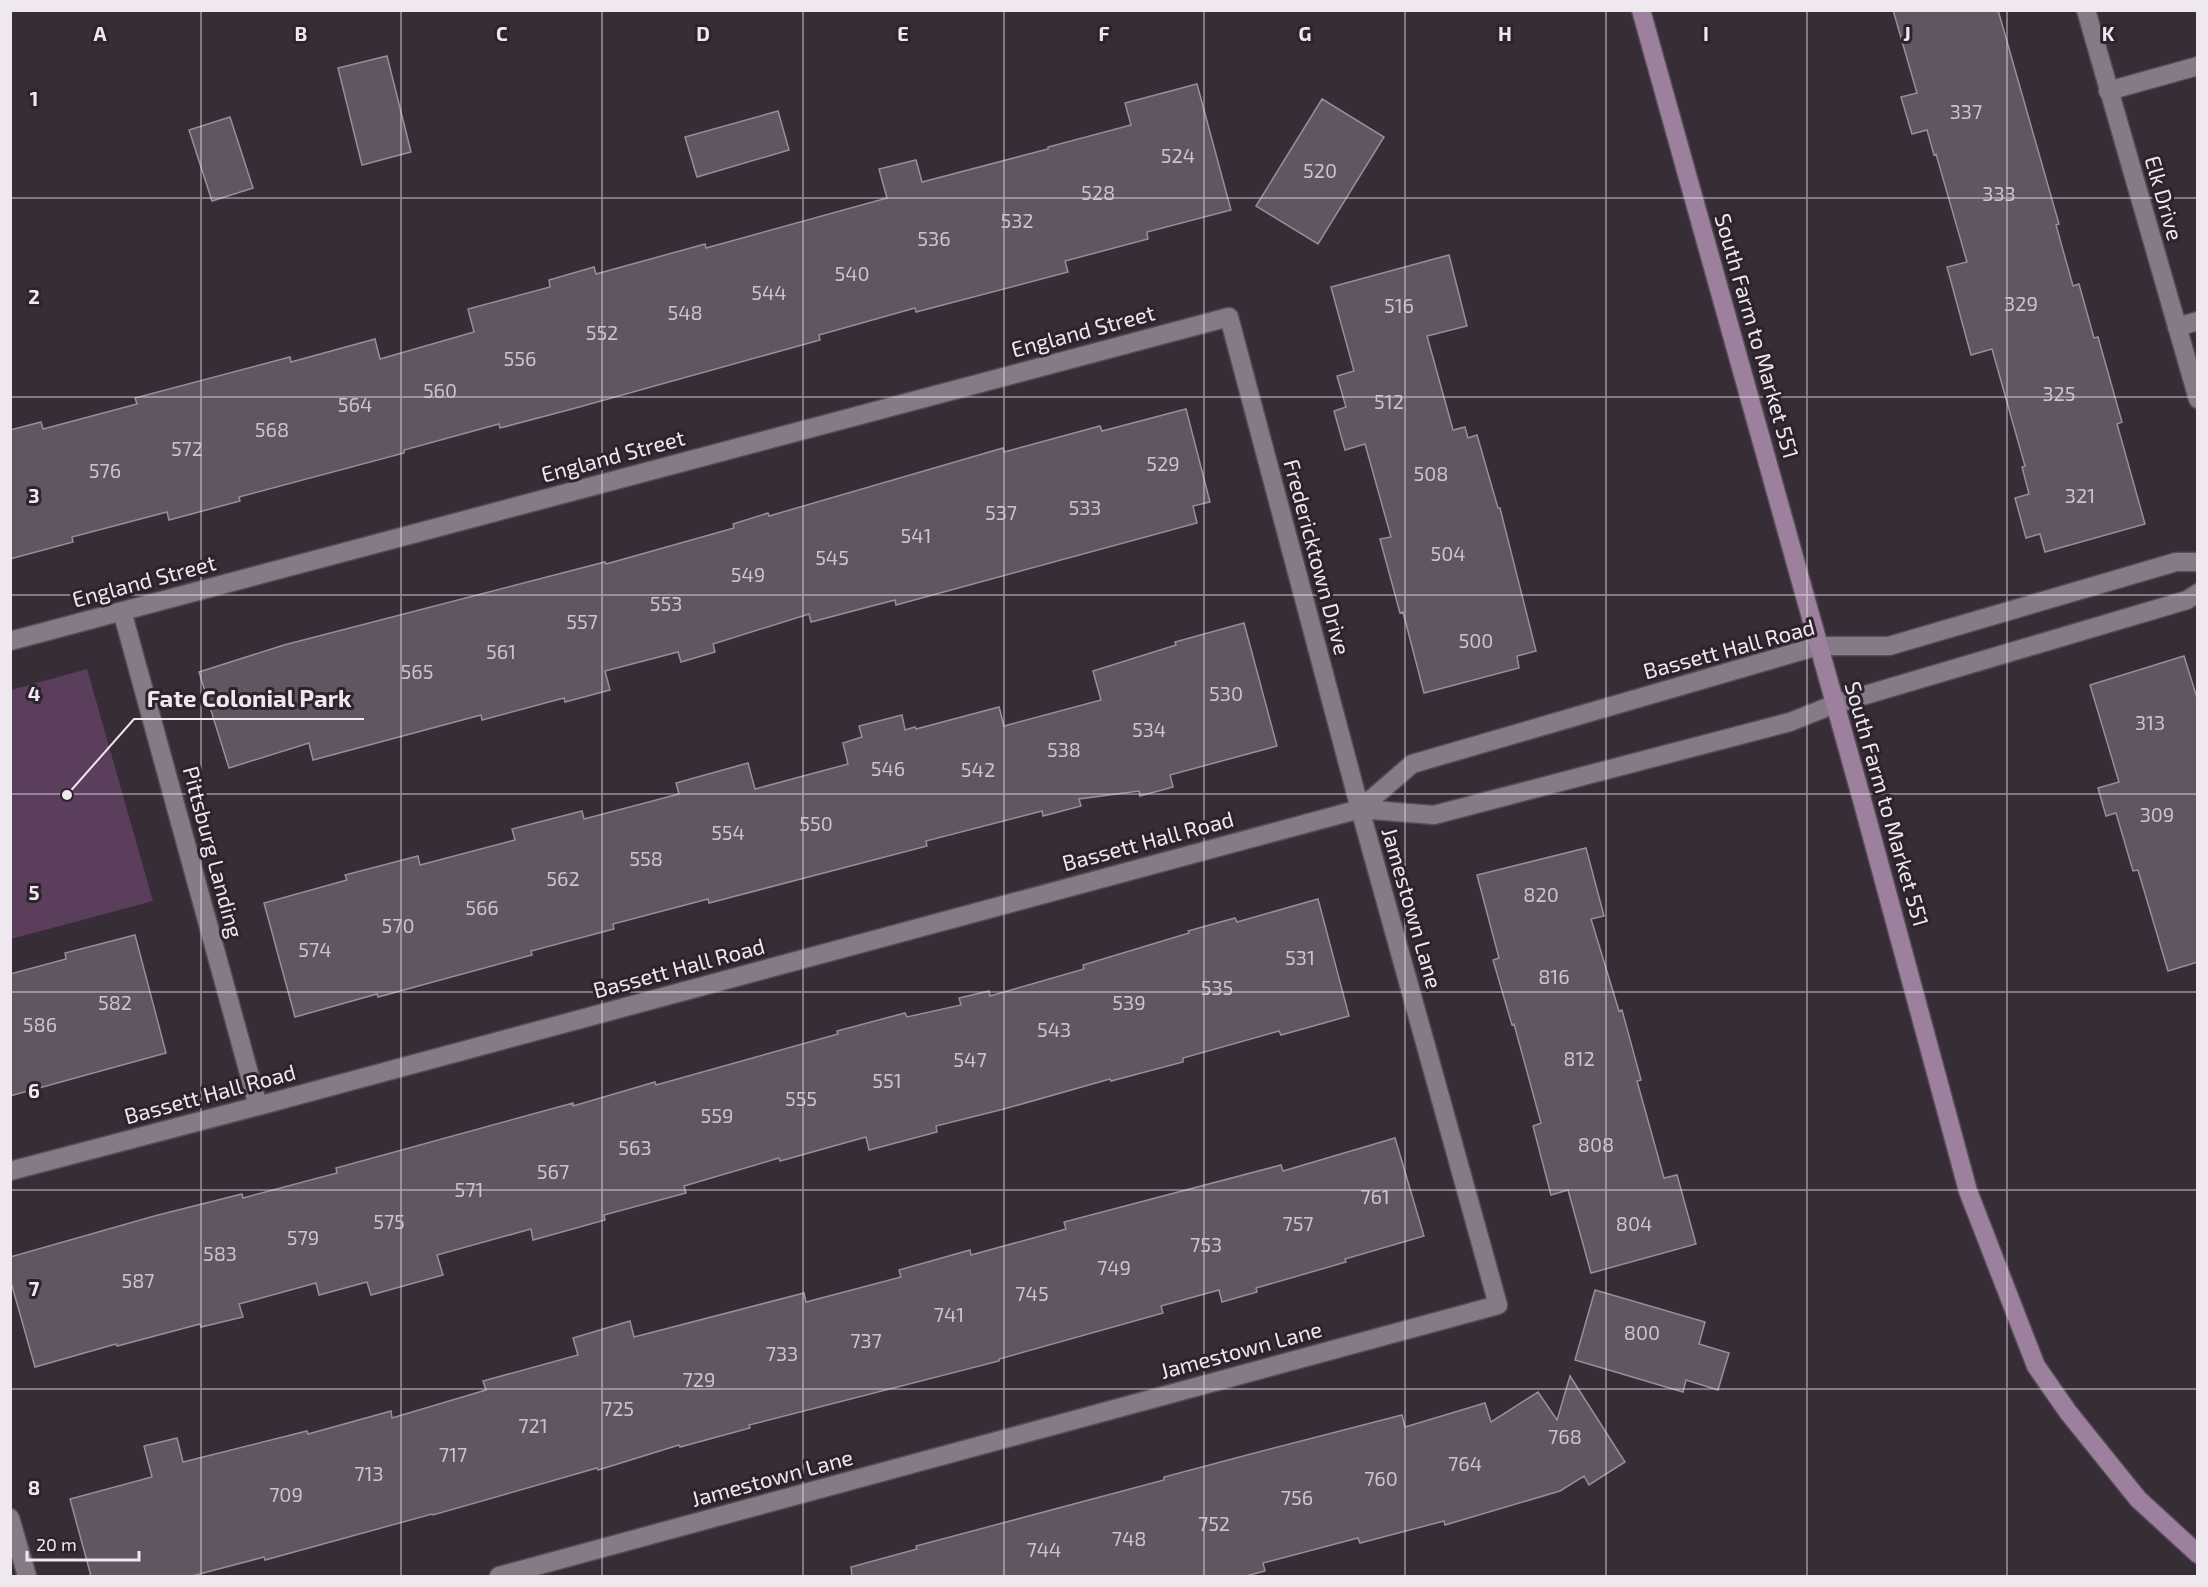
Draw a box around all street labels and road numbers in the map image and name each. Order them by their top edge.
street label: Elk Drive [2140,152,2189,243]
street label: South Farm to Market 551 [1710,210,1805,461]
street label: England Street [1008,298,1157,362]
street label: England Street [538,423,687,487]
street label: Fredericktown Drive [1279,456,1357,657]
street label: England Street [69,548,218,612]
street label: Bassett Hall Road [1640,613,1817,683]
street label: South Farm to Market 551 [1840,678,1935,929]
street label: Pittsburg Landing [179,763,249,940]
street label: Bassett Hall Road [1059,805,1236,875]
street label: Jamestown Lane [1378,824,1448,991]
street label: Bassett Hall Road [590,932,767,1002]
street label: Bassett Hall Road [121,1058,298,1128]
street label: Jamestown Lane [1157,1315,1324,1383]
street label: Jamestown Lane [688,1443,855,1511]

